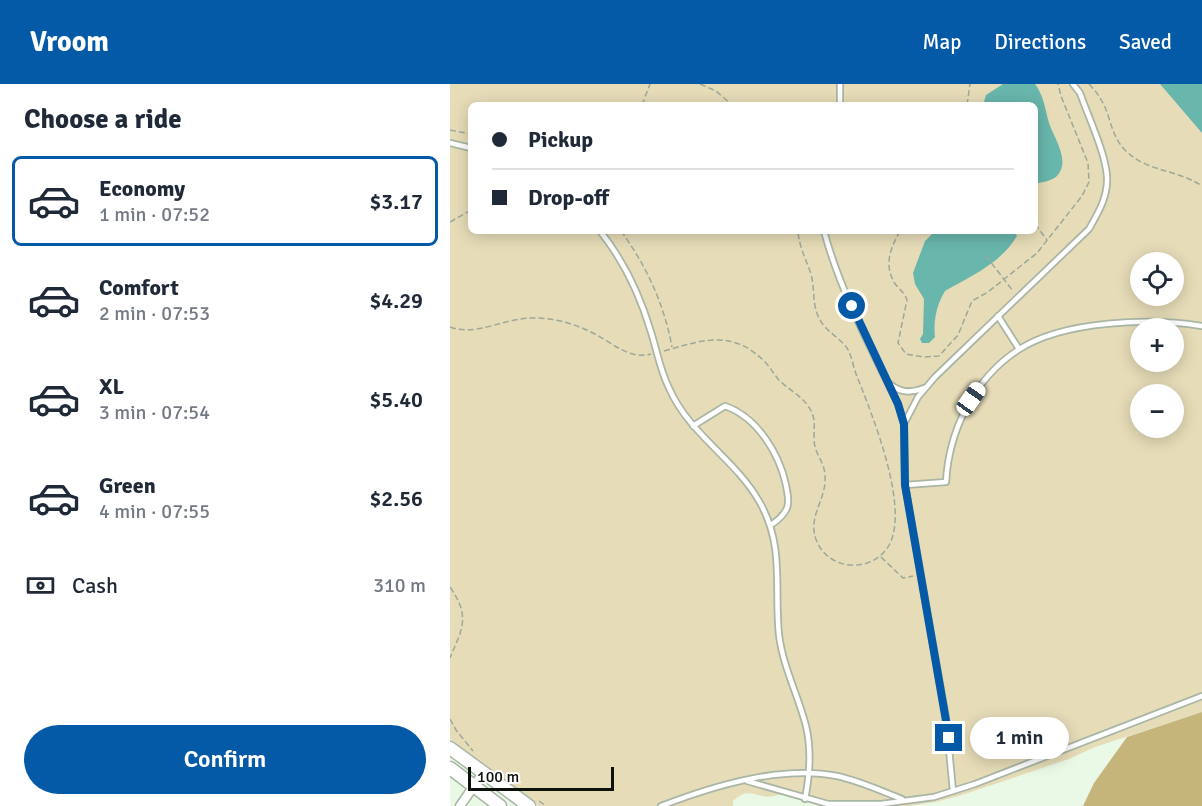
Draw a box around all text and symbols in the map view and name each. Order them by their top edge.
text: Vroom [30,25,109,59]
text: Map [923,29,961,55]
text: Directions [994,29,1086,55]
text: Saved [1119,29,1172,55]
text: Choose a ride [24,103,182,136]
text: Pickup [528,126,593,153]
icon: car [27,174,81,228]
text: Economy [99,175,185,202]
text: Drop-off [528,184,609,211]
text: $3.17 [369,188,423,215]
text: 1 min · 07:52 [99,202,210,227]
map controls [1130,252,1184,438]
button: locate [1130,252,1184,306]
icon: car [27,273,81,327]
text: Comfort [99,274,179,301]
text: $4.29 [369,287,423,314]
route start [838,292,865,319]
text: 2 min · 07:53 [99,301,210,326]
button: + [1130,318,1184,372]
icon: car [27,372,81,426]
text: XL [99,373,124,400]
car [953,379,989,419]
button: − [1130,384,1184,438]
text: $5.40 [369,386,423,413]
text: 3 min · 07:54 [99,400,210,425]
icon: car [27,471,81,525]
text: Green [99,472,156,499]
text: $2.56 [369,485,423,512]
text: 4 min · 07:55 [99,499,210,524]
icon: cash [24,569,57,602]
text: Cash [72,572,118,599]
text: 310 m [373,573,426,598]
callout: 1 min [970,717,1069,759]
route end [935,724,962,751]
button: Confirm [24,725,426,794]
text: 1 min [996,725,1043,750]
scale bar [468,764,614,792]
text: 100 m [477,767,519,787]

